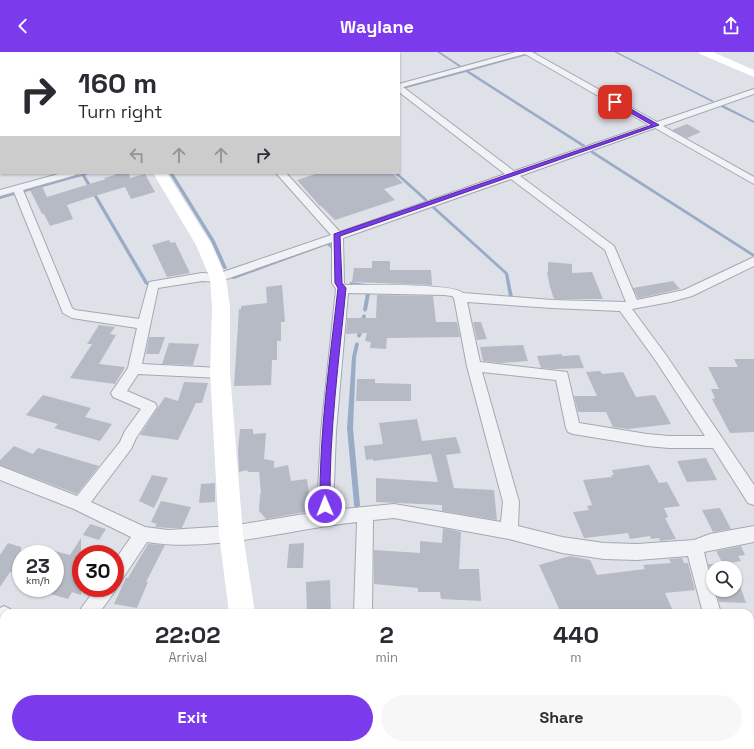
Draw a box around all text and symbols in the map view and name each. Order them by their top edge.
icon: back [12,15,34,37]
text: Waylane [340,15,414,38]
icon: share [720,15,742,37]
text: 160 m [78,65,157,101]
icon: right [12,68,64,120]
pin [598,85,632,119]
icon: arrive [604,91,626,113]
text: Turn right [78,100,162,123]
icon: left [126,144,148,166]
icon: ahead [168,144,190,166]
icon: ahead [210,144,232,166]
icon: right [252,144,274,166]
position arrow [304,485,346,527]
speed limit sign: 30 [72,545,124,597]
text: 23 [26,553,50,579]
map controls [706,561,742,597]
button: search [706,561,742,597]
text: km/h [26,574,50,587]
text: 22:02 [155,619,221,650]
text: 2 [380,619,394,650]
text: 440 [553,619,599,650]
text: Arrival [168,649,207,666]
text: min [376,649,398,666]
text: m [570,649,582,666]
button: Exit [12,695,373,741]
button: Share [381,695,742,741]

